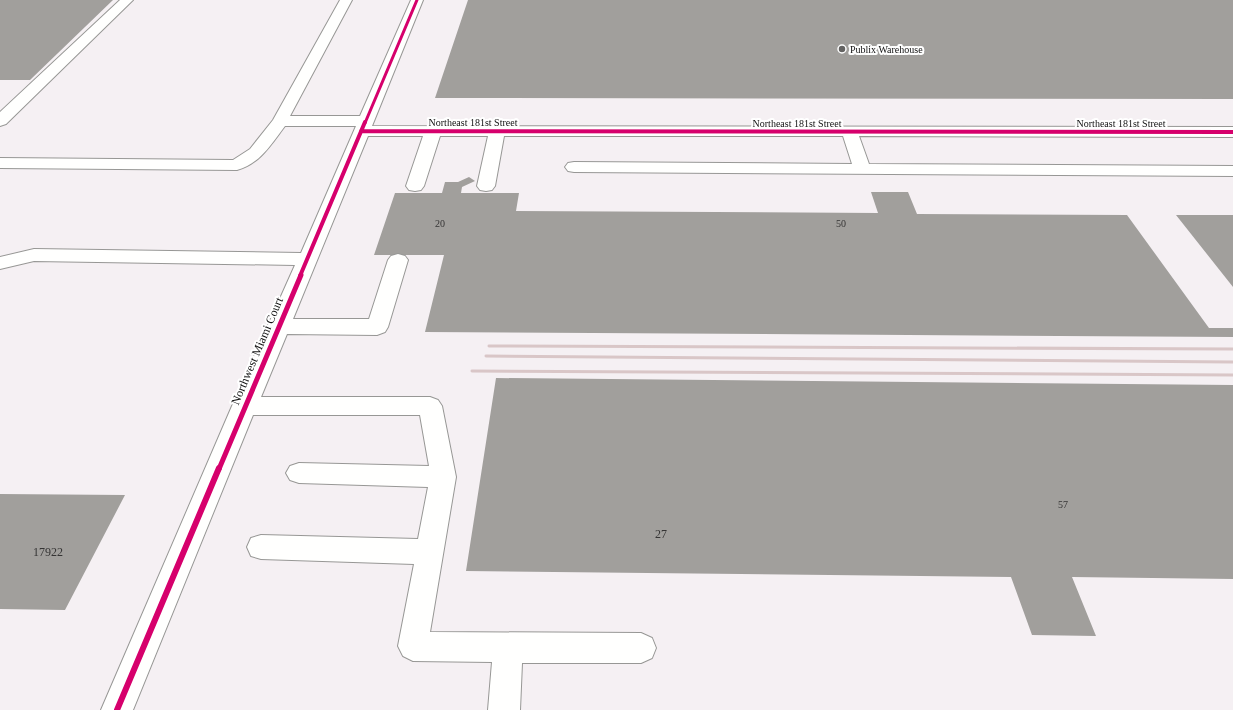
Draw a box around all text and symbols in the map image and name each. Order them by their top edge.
marker: Publix Warehouse [837,44,847,54]
place label: Publix Warehouse [850,44,923,55]
street label: Northeast 181st Street [429,117,518,128]
street label: Northeast 181st Street [753,118,842,129]
street label: Northeast 181st Street [1077,118,1166,129]
house number: 20 [435,218,445,229]
house number: 50 [836,218,846,229]
street label: Northwest Miami Court [228,295,286,407]
house number: 57 [1058,499,1068,510]
house number: 27 [655,527,667,541]
house number: 17922 [33,545,63,559]

